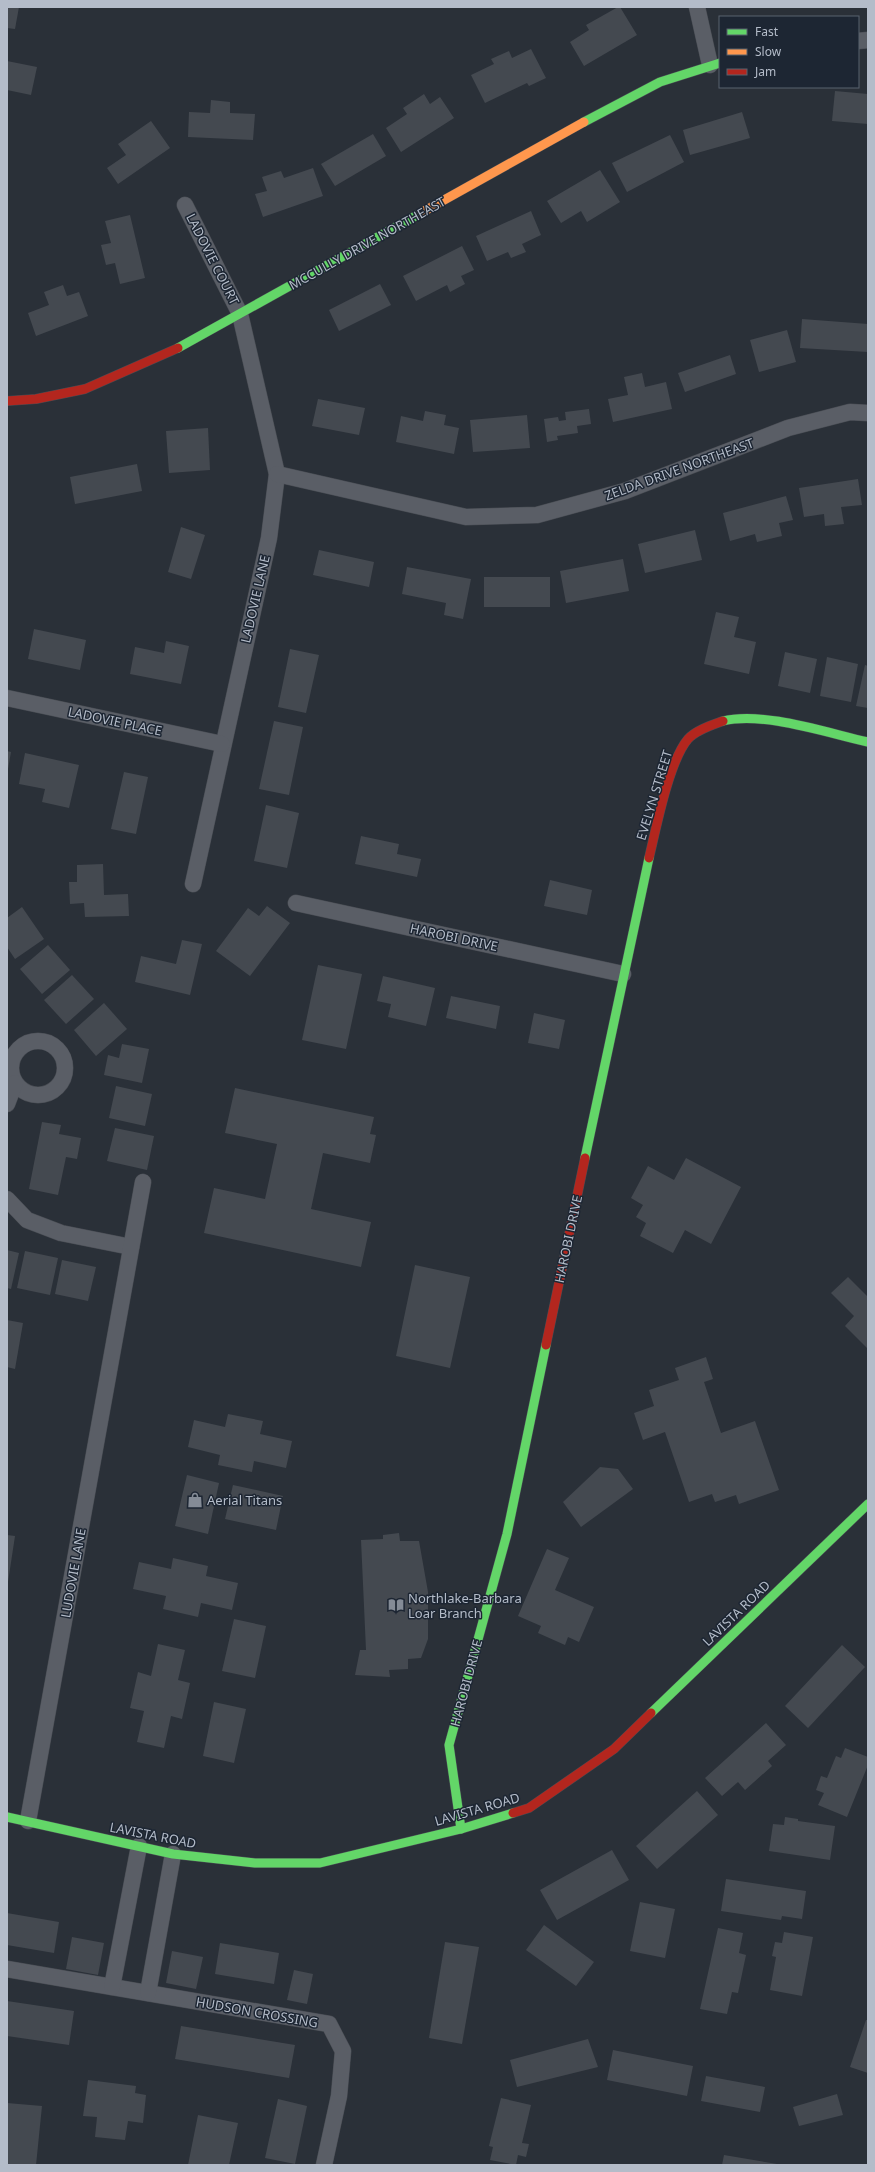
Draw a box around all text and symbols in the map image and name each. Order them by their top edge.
legend [719,16,859,88]
text: Fast [755,23,779,40]
text: Slow [755,43,782,60]
text: Jam [754,63,776,80]
street label: MCCULLY DRIVE NORTHEAST [285,192,449,294]
street label: LADOVIE COURT [182,210,244,308]
street label: ZELDA DRIVE NORTHEAST [602,433,757,504]
street label: LADOVIE LANE [236,553,274,645]
street label: LADOVIE PLACE [66,702,164,740]
street label: EVELYN STREET [632,747,676,842]
street label: HAROBI DRIVE [408,919,500,955]
street label: HAROBI DRIVE [550,1193,586,1285]
shop icon: Aerial Titans [186,1491,204,1509]
place label: Aerial Titans [207,1491,282,1509]
street label: LUDOVIE LANE [56,1527,90,1619]
street label: LAVISTA ROAD [698,1576,774,1650]
place label: Northlake-Barbara Loar Branch [408,1589,522,1622]
library icon: Northlake-Barbara Loar Branch [387,1596,405,1614]
street label: HAROBI DRIVE [446,1637,486,1729]
street label: LAVISTA ROAD [432,1788,522,1830]
street label: LAVISTA ROAD [108,1818,198,1852]
street label: HUDSON CROSSING [195,1992,319,2032]

